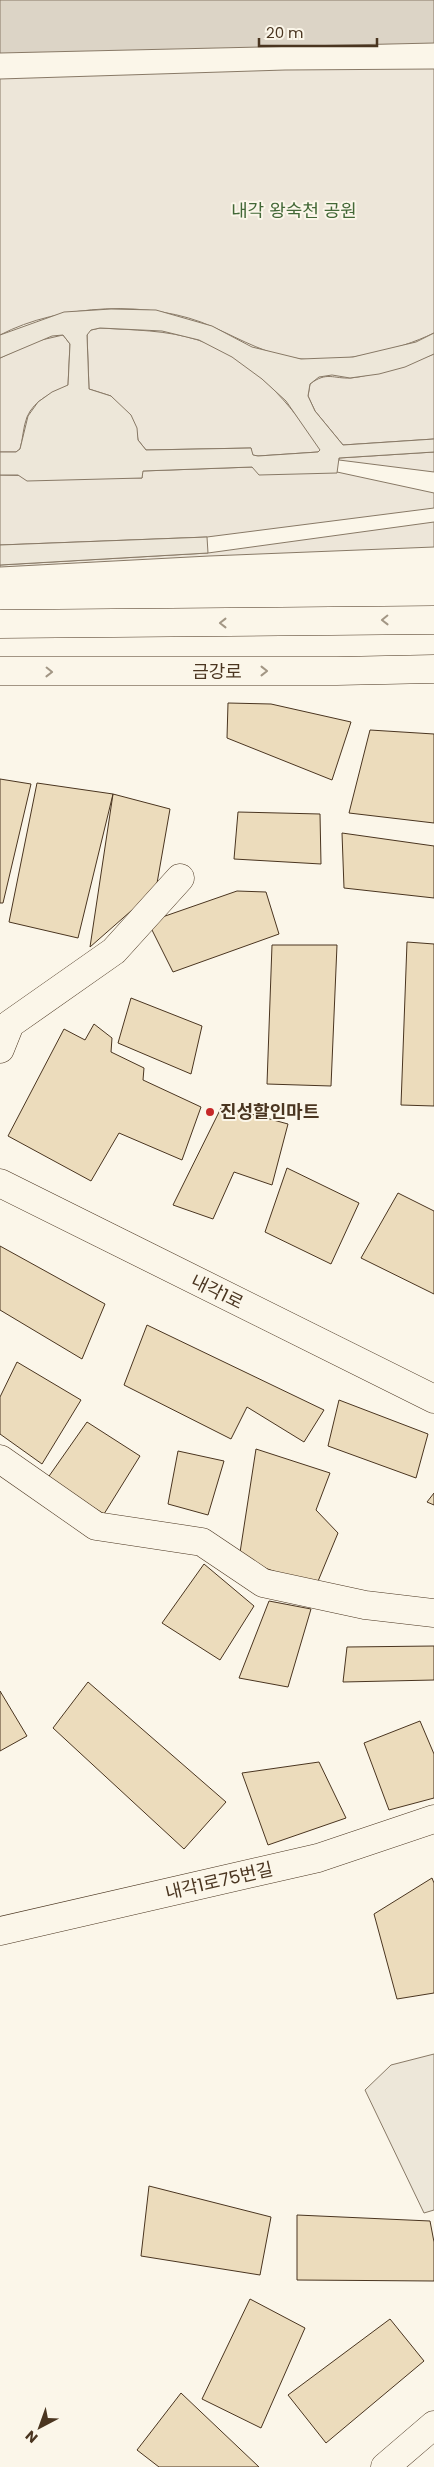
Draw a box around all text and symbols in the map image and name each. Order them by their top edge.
scale bar [259,15,376,47]
text: 20 m [266,22,304,43]
park label: 내각 왕숙천 공원 [231,198,357,223]
one-way arrow [381,615,389,625]
one-way arrow [219,617,227,628]
street label: 금강로 [192,659,242,684]
one-way arrow [45,666,53,677]
one-way arrow [260,666,268,676]
place label: 진성할인마트 [220,1099,319,1124]
marker: 진성할인마트 [204,1106,216,1118]
street label: 내각1로 [187,1268,248,1315]
street label: 내각1로75번길 [163,1856,275,1905]
north arrow [15,2402,65,2452]
text: N [21,2426,42,2448]

